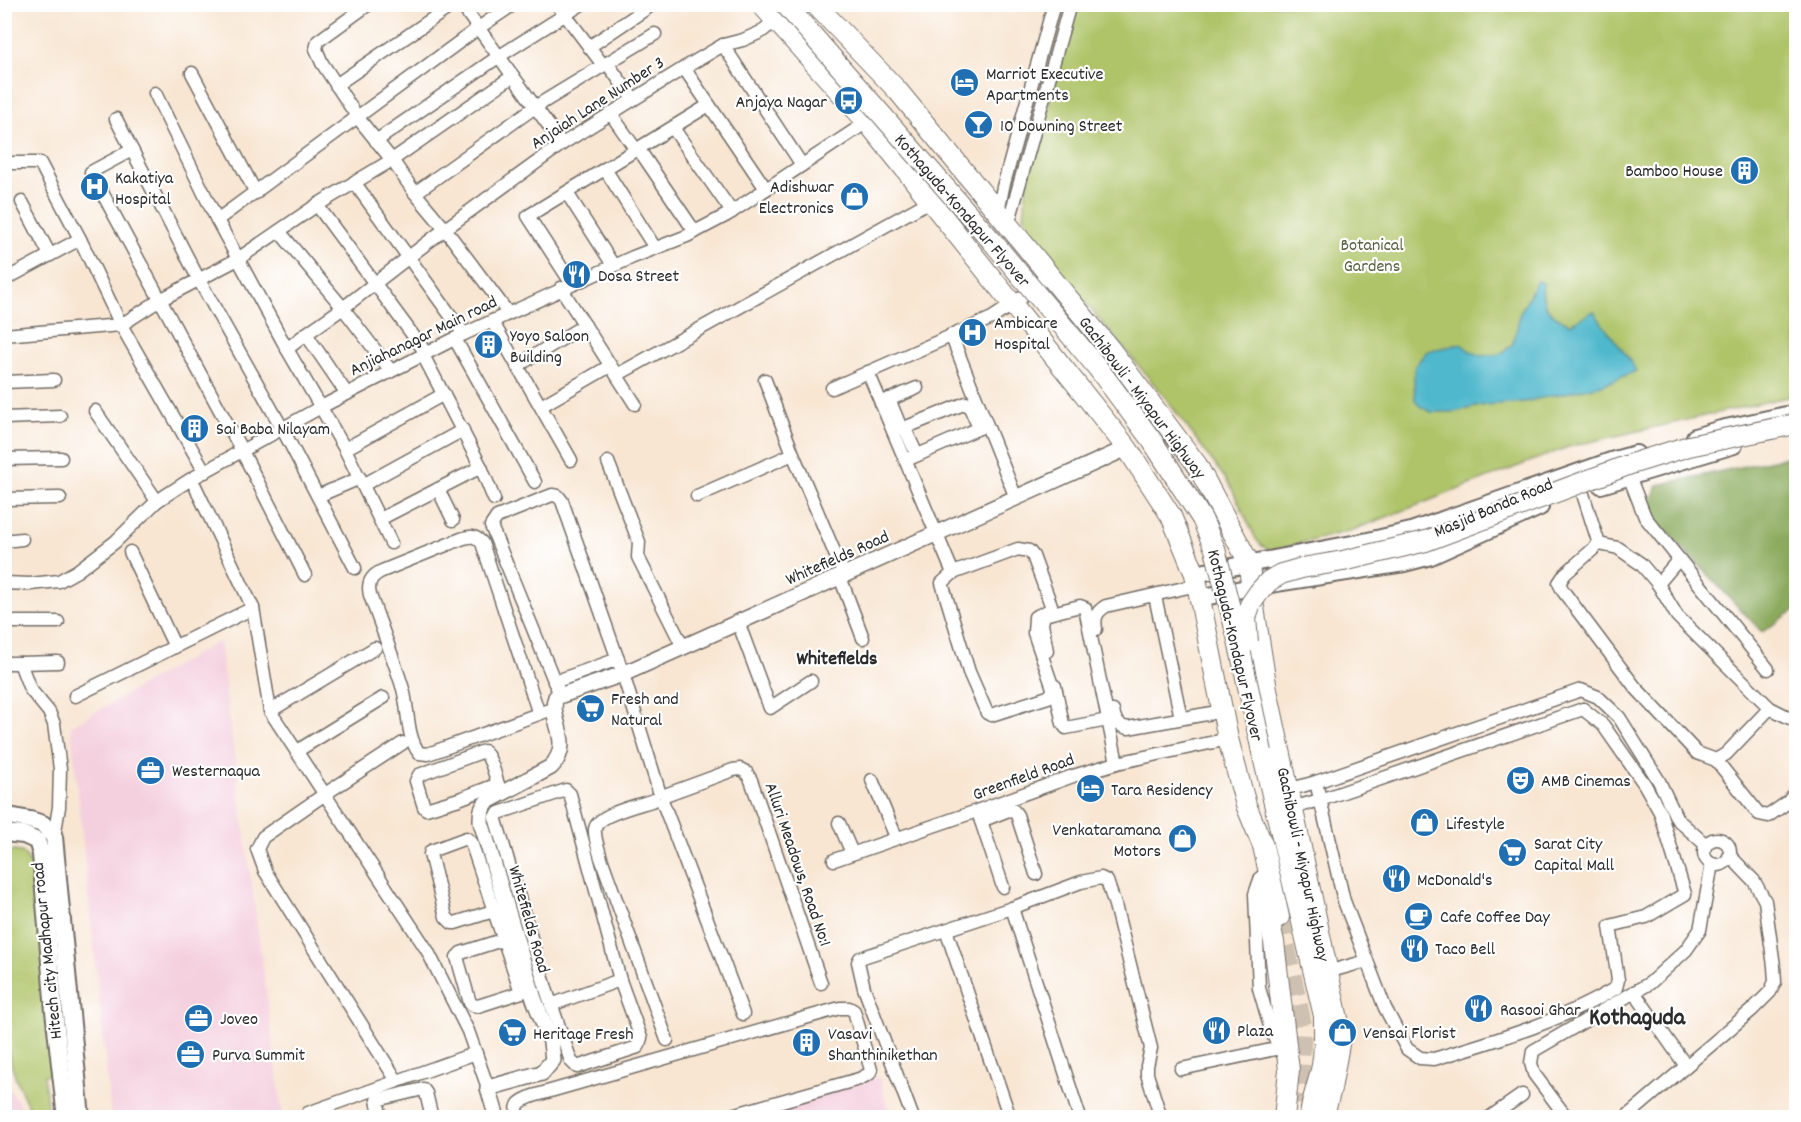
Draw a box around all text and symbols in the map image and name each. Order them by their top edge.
street label: Anjaiah Lane Number 3 [527,51,670,157]
place label: Marriot Executive Apartments [986,63,1104,109]
hotel icon: Marriot Executive Apartments [949,67,981,99]
bus stop icon: Anjaya Nagar [832,85,864,117]
place label: Anjaya Nagar [736,91,827,116]
bar icon: 10 Downing Street [963,109,995,141]
place label: 10 Downing Street [1000,115,1123,140]
street label: Kothaguda-Kondapur Flyover [887,129,1035,294]
building icon: Bamboo House [1728,154,1760,186]
place label: Bamboo House [1625,160,1723,185]
place label: Kakatiya Hospital [115,167,174,213]
hospital icon: Kakatiya Hospital [78,171,110,203]
place label: Adishwar Electronics [759,176,834,222]
shop icon: Adishwar Electronics [839,180,871,212]
park label: Botanical Gardens [1340,234,1404,280]
restaurant icon: Dosa Street [561,259,593,291]
place label: Dosa Street [598,265,680,290]
street label: Anjiahanagar Main road [346,291,502,384]
place label: Ambicare Hospital [994,312,1058,358]
street label: Gachibowli - Miyapur Highway [1071,312,1211,486]
hospital icon: Ambicare Hospital [957,316,989,348]
place label: Yoyo Saloon Building [510,325,589,371]
building icon: Yoyo Saloon Building [473,329,505,361]
building icon: Sai Baba Nilayam [179,412,211,444]
place label: Sai Baba Nilayam [216,418,330,443]
street label: Masjid Banda Road [1431,473,1557,546]
street label: Whitefields Road [782,525,894,593]
street label: Kothaguda-Kondapur Flyover [1199,547,1268,744]
district label: Whitefields [796,646,878,674]
place label: Fresh and Natural [611,688,679,734]
supermarket icon: Fresh and Natural [574,692,606,724]
street label: Greenfield Road [969,748,1078,808]
office icon: Westernaqua [135,754,167,786]
place label: Westernaqua [172,760,261,785]
theatre icon: AMB Cinemas [1504,764,1536,796]
street label: Gachibowli - Miyapur Highway [1269,765,1335,965]
place label: AMB Cinemas [1541,770,1631,795]
hotel icon: Tara Residency [1074,773,1106,805]
street label: Alluri Meadows, Road No:1 [757,779,836,950]
place label: Tara Residency [1111,779,1213,804]
shop icon: Lifestyle [1409,807,1441,839]
place label: Lifestyle [1446,813,1505,838]
place label: Venkataramana Motors [1053,819,1162,865]
shop icon: Venkataramana Motors [1166,823,1198,855]
place label: Sarat City Capital Mall [1534,833,1615,879]
supermarket icon: Sarat City Capital Mall [1497,837,1529,869]
street label: Hitech city Madhapur road [27,861,70,1040]
street label: Whitefields Road [500,863,555,976]
restaurant icon: McDonald's [1380,863,1412,895]
place label: McDonald's [1417,869,1493,894]
cafe icon: Cafe Coffee Day [1403,900,1435,932]
place label: Cafe Coffee Day [1440,906,1550,931]
restaurant icon: Taco Bell [1398,932,1430,964]
place label: Taco Bell [1435,938,1496,963]
restaurant icon: Rasooi Ghar [1463,993,1495,1025]
place label: Rasooi Ghar [1500,999,1581,1024]
office icon: Joveo [183,1002,215,1034]
district label: Kothaguda [1589,1002,1686,1036]
place label: Joveo [220,1008,258,1033]
restaurant icon: Plaza [1200,1014,1232,1046]
shop icon: Vensai Florist [1326,1016,1358,1048]
supermarket icon: Heritage Fresh [496,1017,528,1049]
place label: Plaza [1237,1020,1274,1045]
place label: Vensai Florist [1363,1022,1456,1047]
place label: Heritage Fresh [533,1023,634,1048]
place label: Vasavi Shanthinikethan [828,1023,938,1069]
building icon: Vasavi Shanthinikethan [791,1027,823,1059]
office icon: Purva Summit [175,1038,207,1070]
place label: Purva Summit [212,1044,305,1069]

